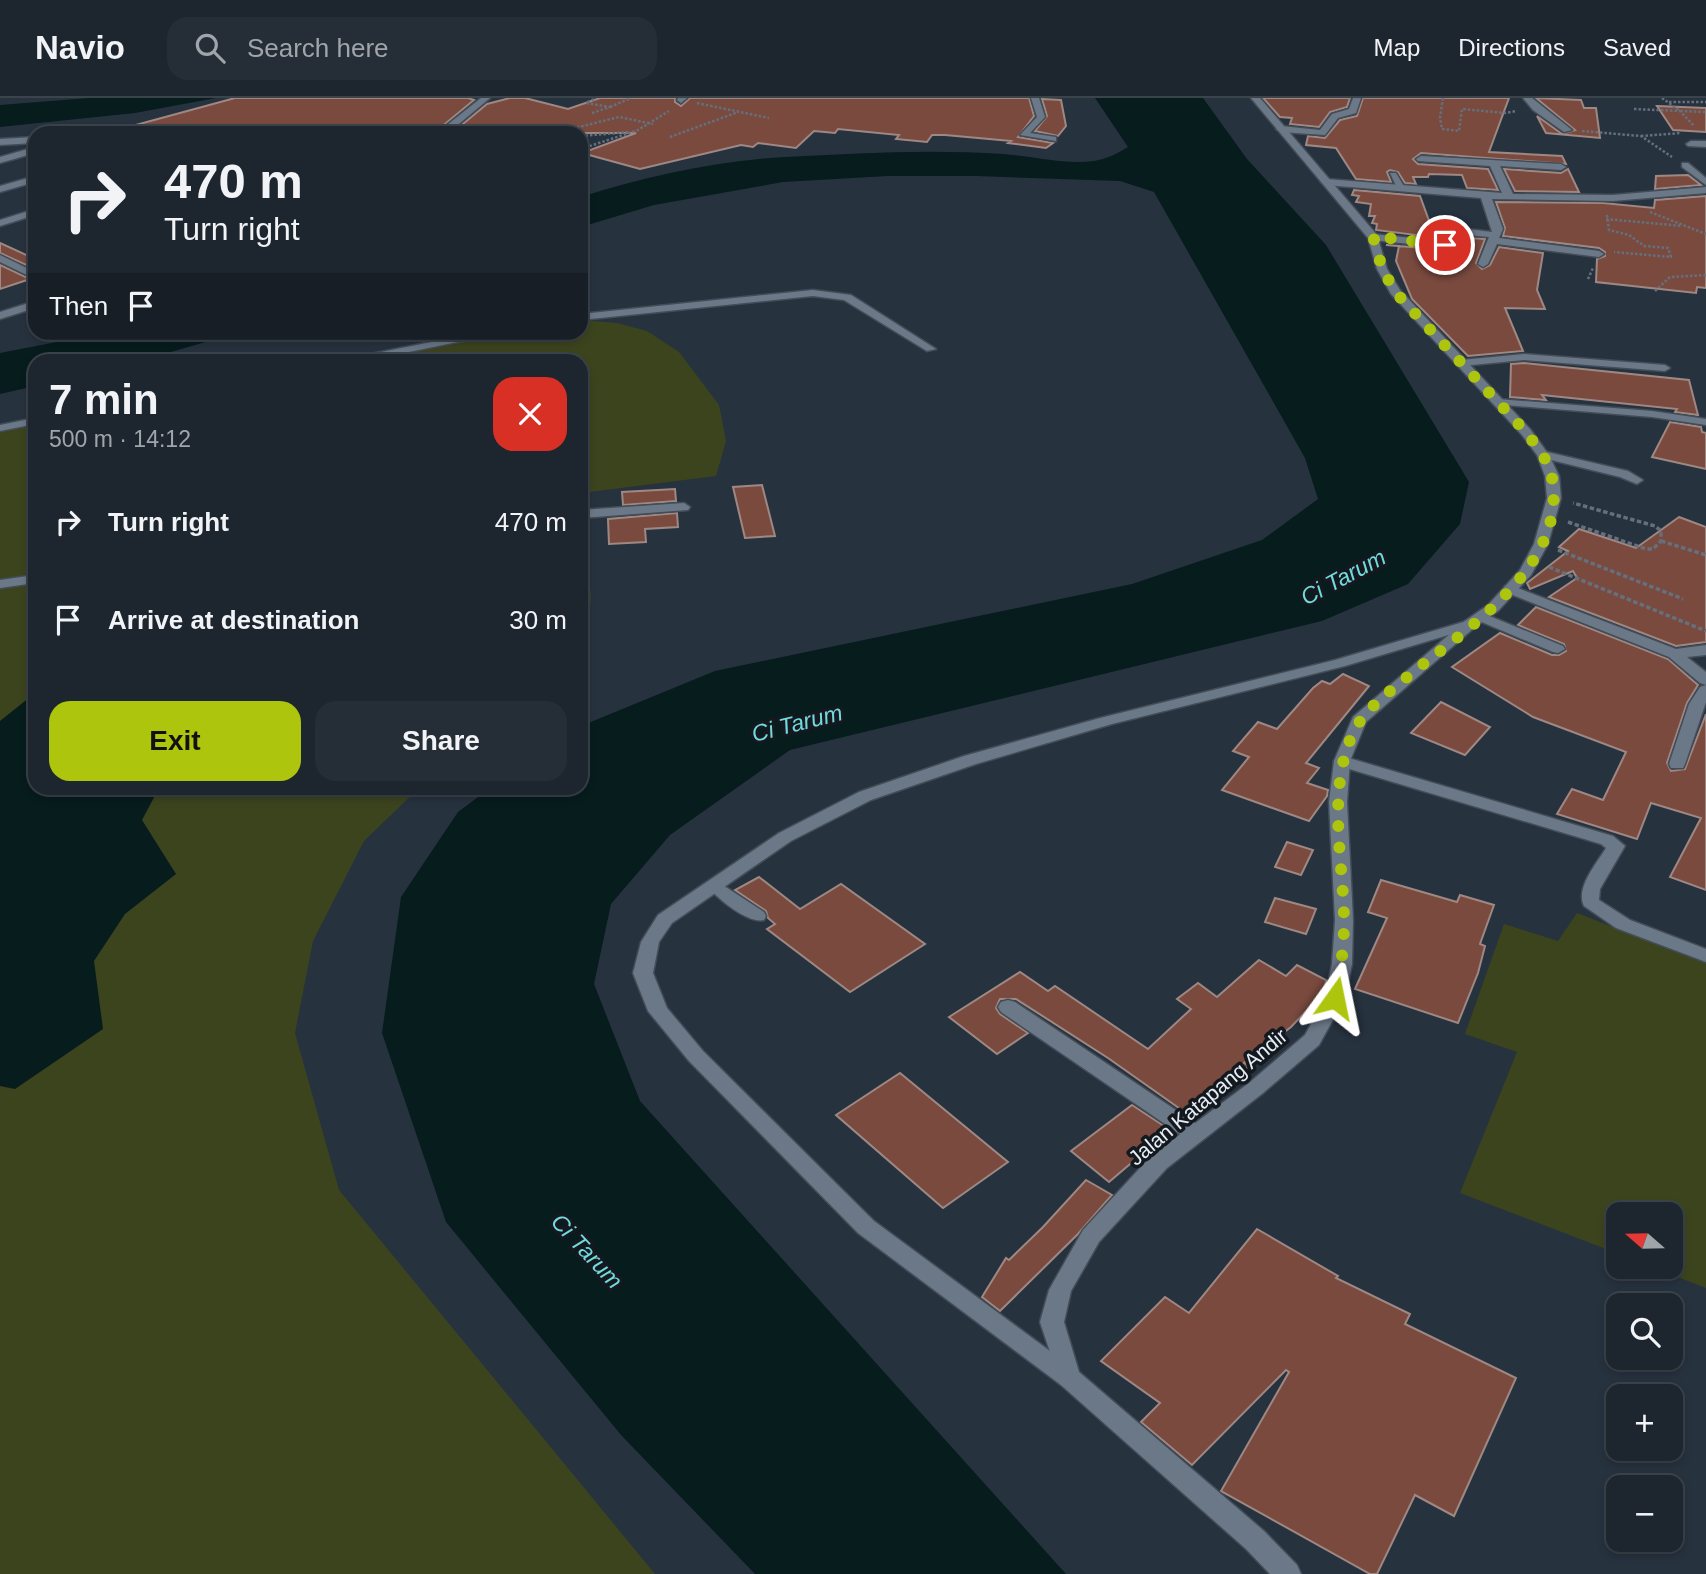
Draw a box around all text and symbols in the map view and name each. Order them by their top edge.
search box [167,17,657,80]
text: Navio [35,29,125,66]
icon: search [191,29,229,67]
text: Search here [247,33,389,63]
text: Map [1374,34,1420,61]
text: Directions [1458,34,1565,61]
text: Saved [1603,34,1671,61]
icon: right [49,154,140,245]
text: 470 m [164,154,303,208]
text: Turn right [164,211,300,247]
pin [1415,215,1475,275]
icon: arrive [1426,226,1464,264]
icon: arrive [122,287,160,325]
text: Then [49,291,108,321]
text: 7 min [49,376,159,423]
button: close [493,377,567,451]
text: 500 m · 14:12 [49,426,191,452]
icon: right [49,503,87,541]
text: Turn right [108,507,229,537]
text: 470 m [495,507,567,537]
water label: Ci Tarum [1296,544,1390,610]
icon: arrive [49,601,87,639]
text: Arrive at destination [108,605,359,635]
text: 30 m [509,605,567,635]
water label: Ci Tarum [749,699,845,747]
button: Exit [49,701,301,781]
button: Share [315,701,567,781]
position arrow [1298,961,1372,1035]
street label: Jalan Katapang Andir [1124,1024,1292,1170]
north arrow [1606,1202,1684,1279]
map controls [1606,1202,1683,1552]
water label: Ci Tarum [546,1208,628,1294]
button: search [1606,1293,1683,1370]
button: + [1606,1384,1683,1461]
button: − [1606,1475,1683,1552]

